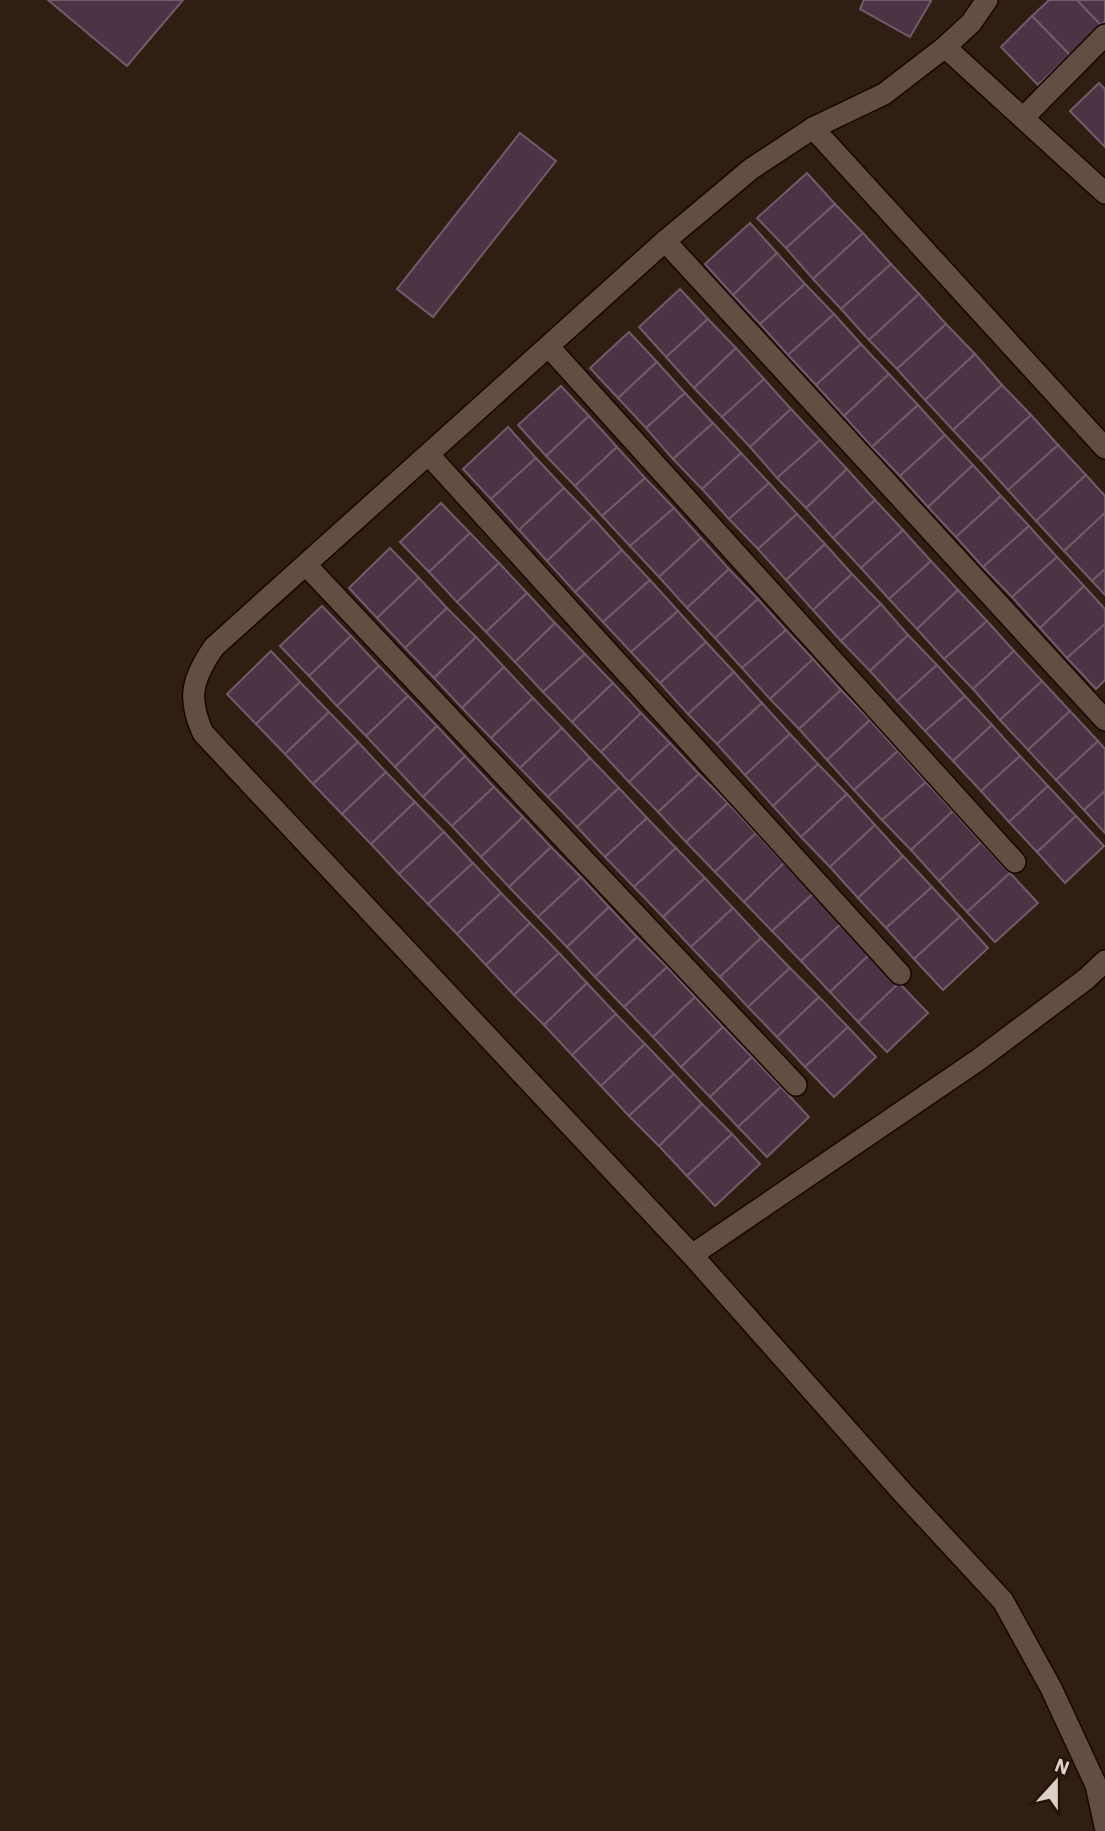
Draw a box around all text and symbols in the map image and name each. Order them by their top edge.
north arrow [1021,1747,1091,1817]
text: N [1051,1752,1073,1780]

